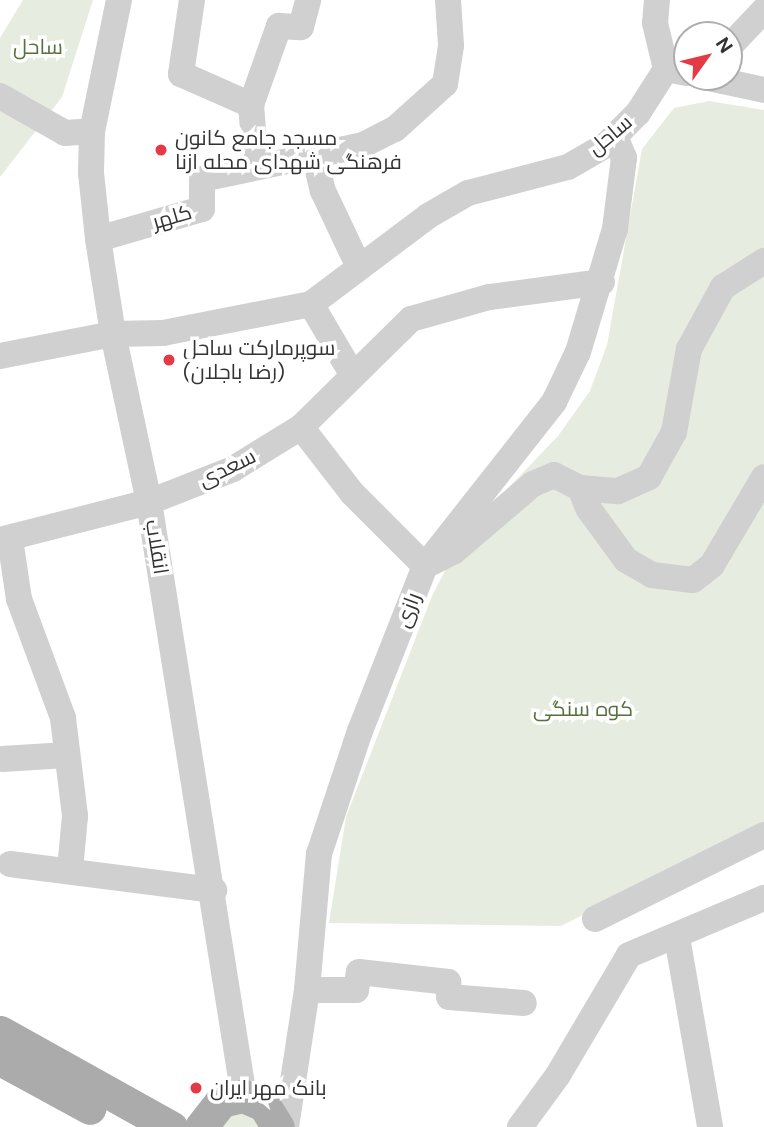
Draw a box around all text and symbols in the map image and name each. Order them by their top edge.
north arrow [673,21,743,91]
text: N [710,32,738,58]
park label: ساحل [13,34,63,60]
street label: ساحل [583,109,637,161]
place label: مسجد جامع کانون فرهنگی شهدای محله ازنا [175,125,402,175]
marker: مسجد جامع کانون فرهنگی شهدای محله ازنا [153,142,169,158]
street label: کلهر [149,199,195,235]
place label: سوپرمارکت ساحل (رضا باجلان) [183,335,335,385]
marker: سوپرمارکت ساحل (رضا باجلان) [161,352,177,368]
street label: سعدی [194,443,260,493]
street label: انقلاب [140,518,174,576]
street label: رازی [390,589,426,631]
park label: کوه سنگی [533,696,633,722]
place label: بانک مهر ایران [210,1075,327,1101]
marker: بانک مهر ایران [188,1080,204,1096]

